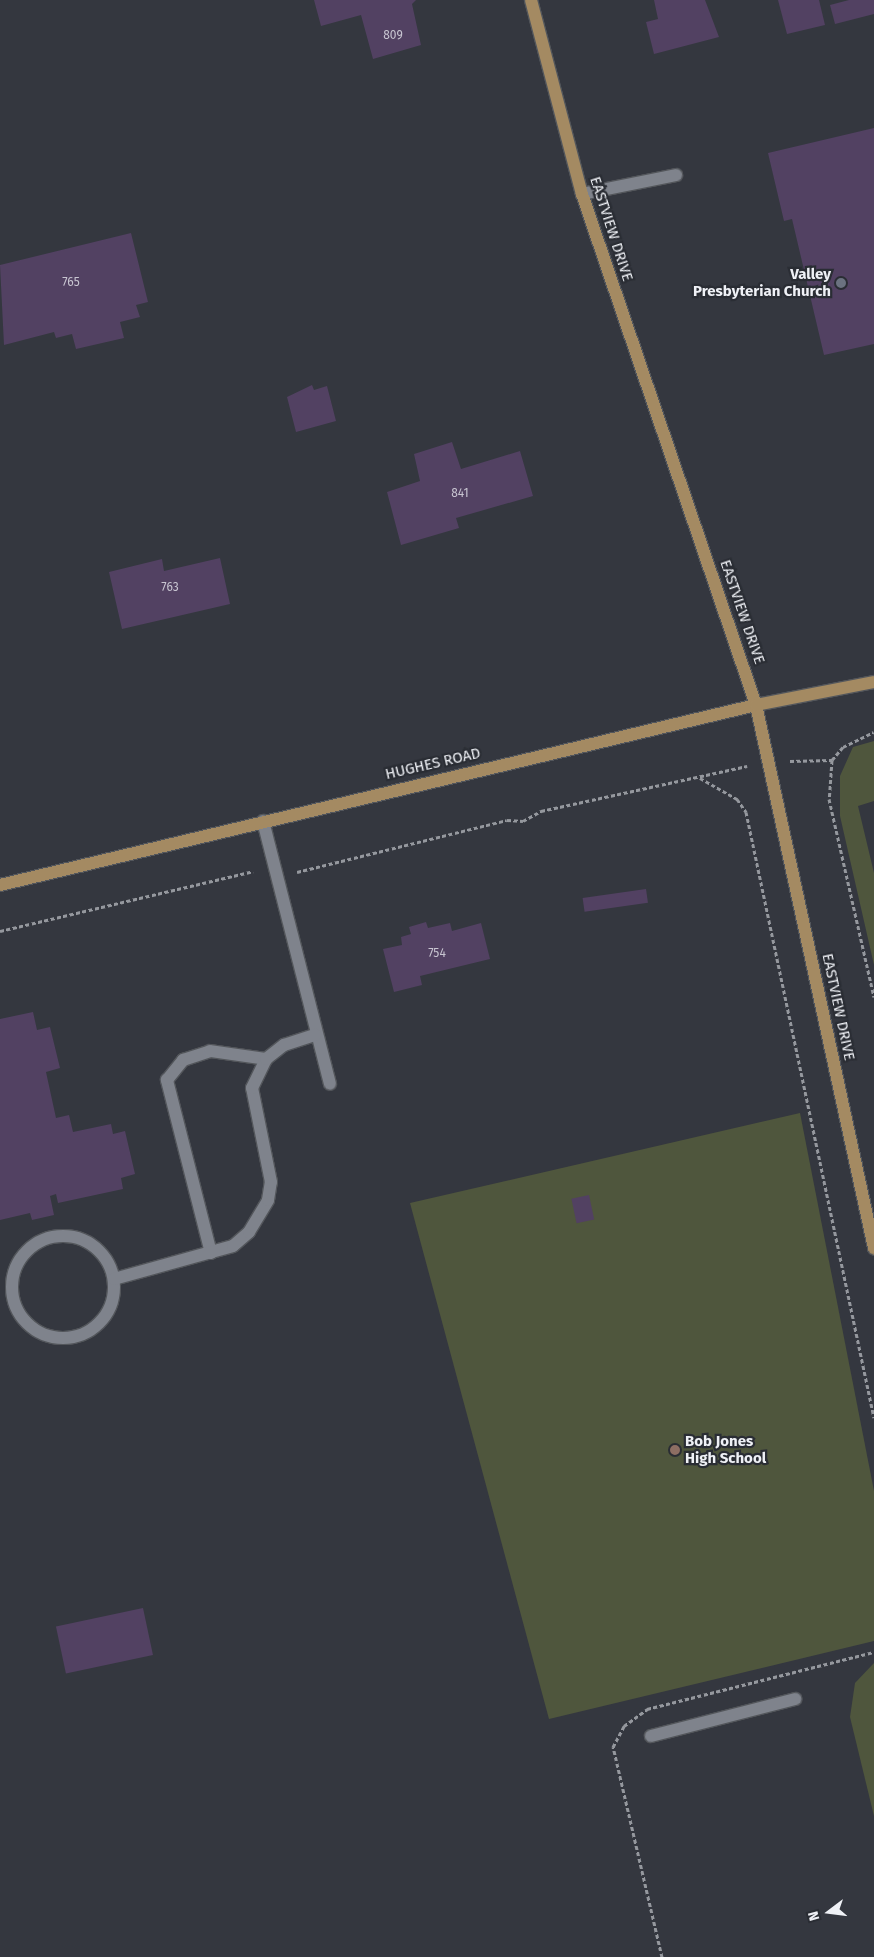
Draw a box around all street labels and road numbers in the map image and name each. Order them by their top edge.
street label: EASTVIEW DRIVE [586,174,636,284]
street label: EASTVIEW DRIVE [716,558,768,666]
street label: HUGHES ROAD [384,744,482,784]
street label: EASTVIEW DRIVE [818,952,858,1062]

